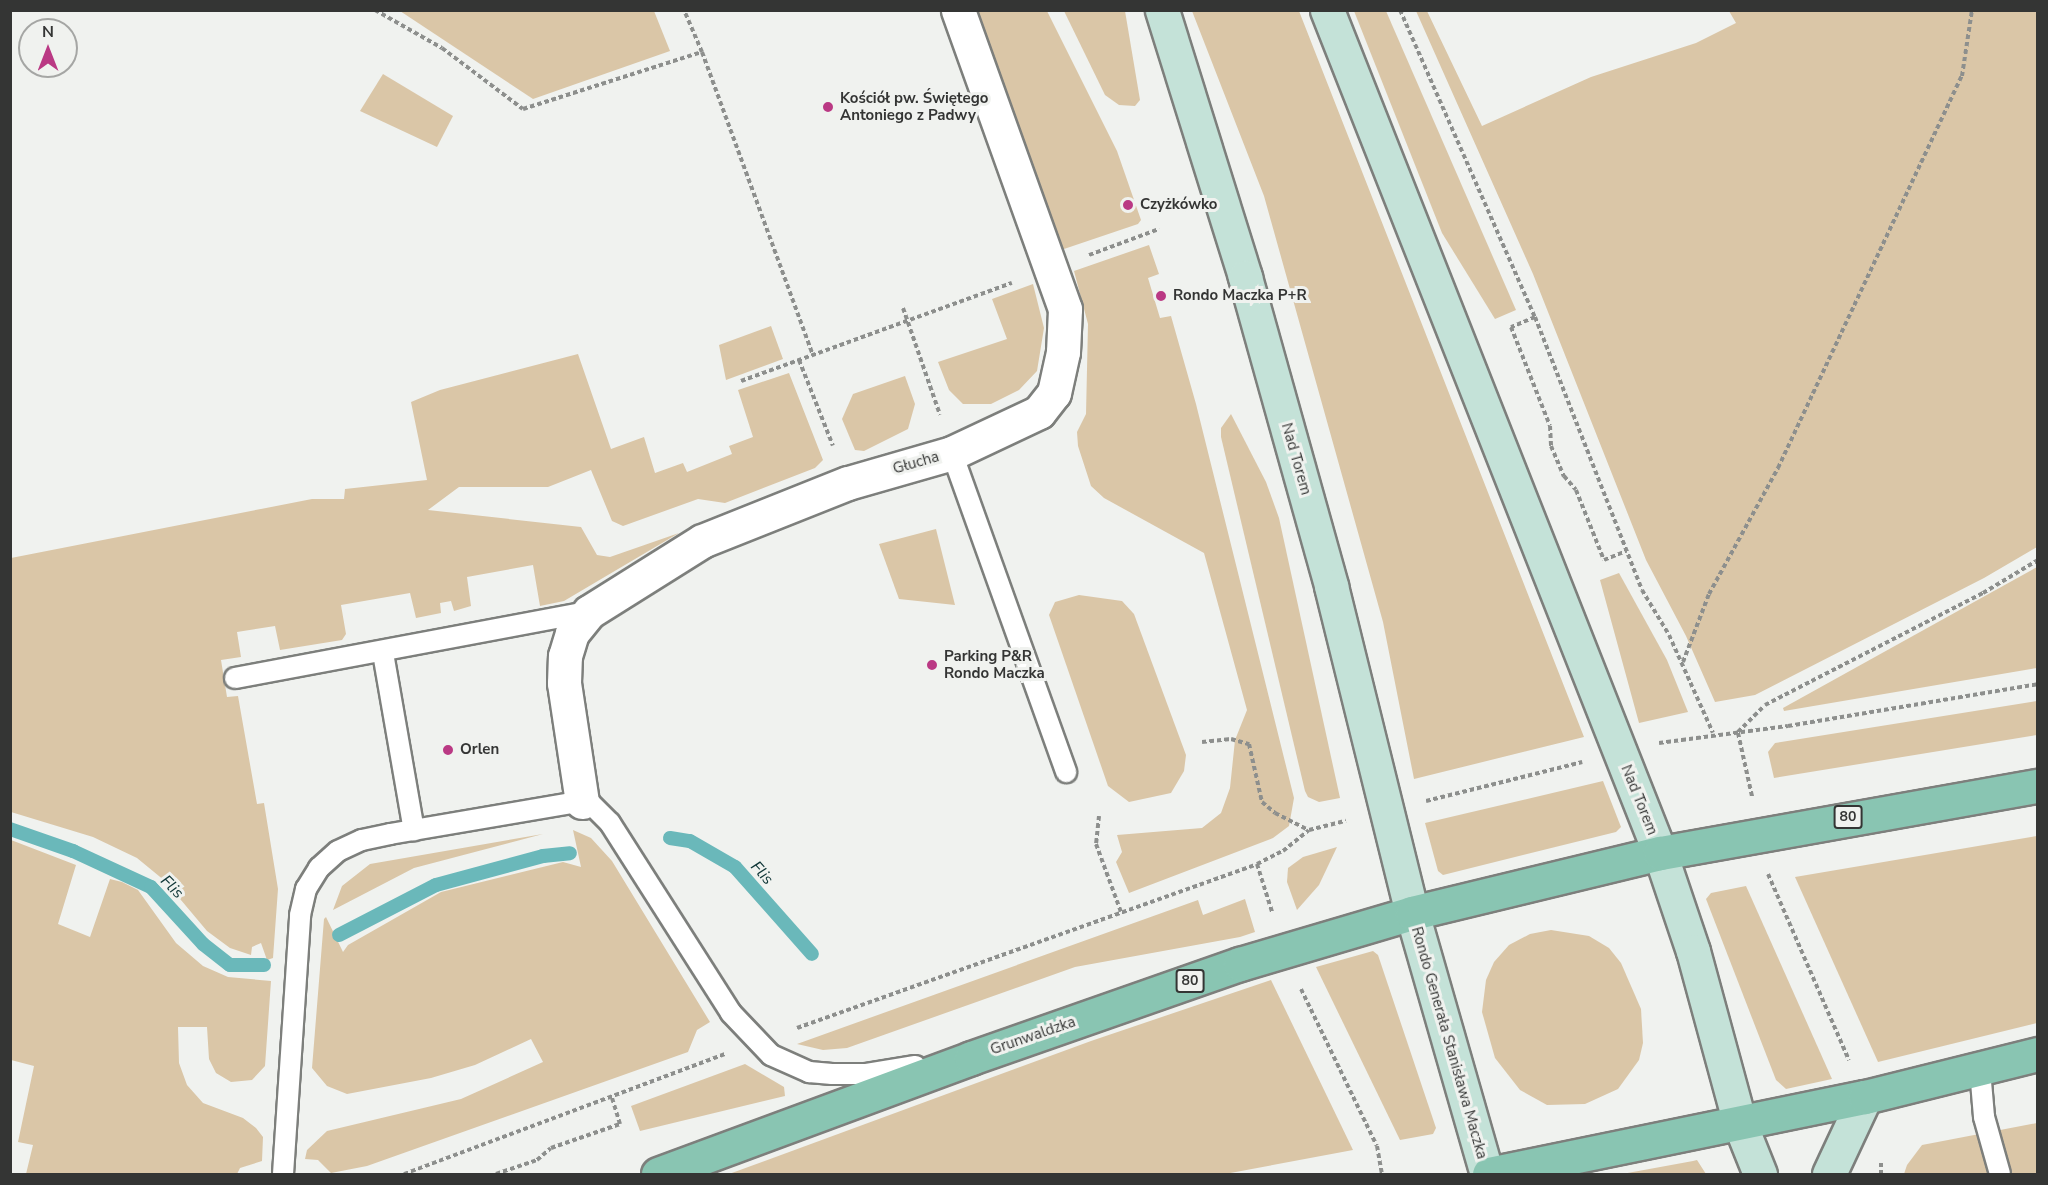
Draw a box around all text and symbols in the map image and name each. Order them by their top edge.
north arrow [18,18,78,78]
text: N [42,21,54,43]
place label: Kościół pw. Świętego Antoniego z Padwy [840,89,988,124]
marker: Kościół pw. Świętego Antoniego z Padwy [821,100,835,114]
place label: Czyżkówko [1140,196,1217,214]
marker: Czyżkówko [1121,198,1135,212]
place label: Rondo Maczka P+R [1173,287,1307,305]
marker: Rondo Maczka P+R [1154,289,1168,303]
street label: Nad Torem [1277,421,1315,497]
street label: Głucha [891,448,941,478]
place label: Parking P&R Rondo Maczka [944,647,1045,682]
marker: Parking P&R Rondo Maczka [925,658,939,672]
place label: Orlen [460,741,499,759]
marker: Orlen [441,743,455,757]
street label: Nad Torem [1617,762,1661,838]
road number: 80 [1833,806,1863,828]
water label: Flis [747,857,777,889]
water label: Flis [156,871,188,903]
street label: Rondo Generała Stanisława Maczka [1407,925,1491,1161]
road number: 80 [1175,970,1205,992]
street label: Grunwaldzka [988,1013,1078,1059]

